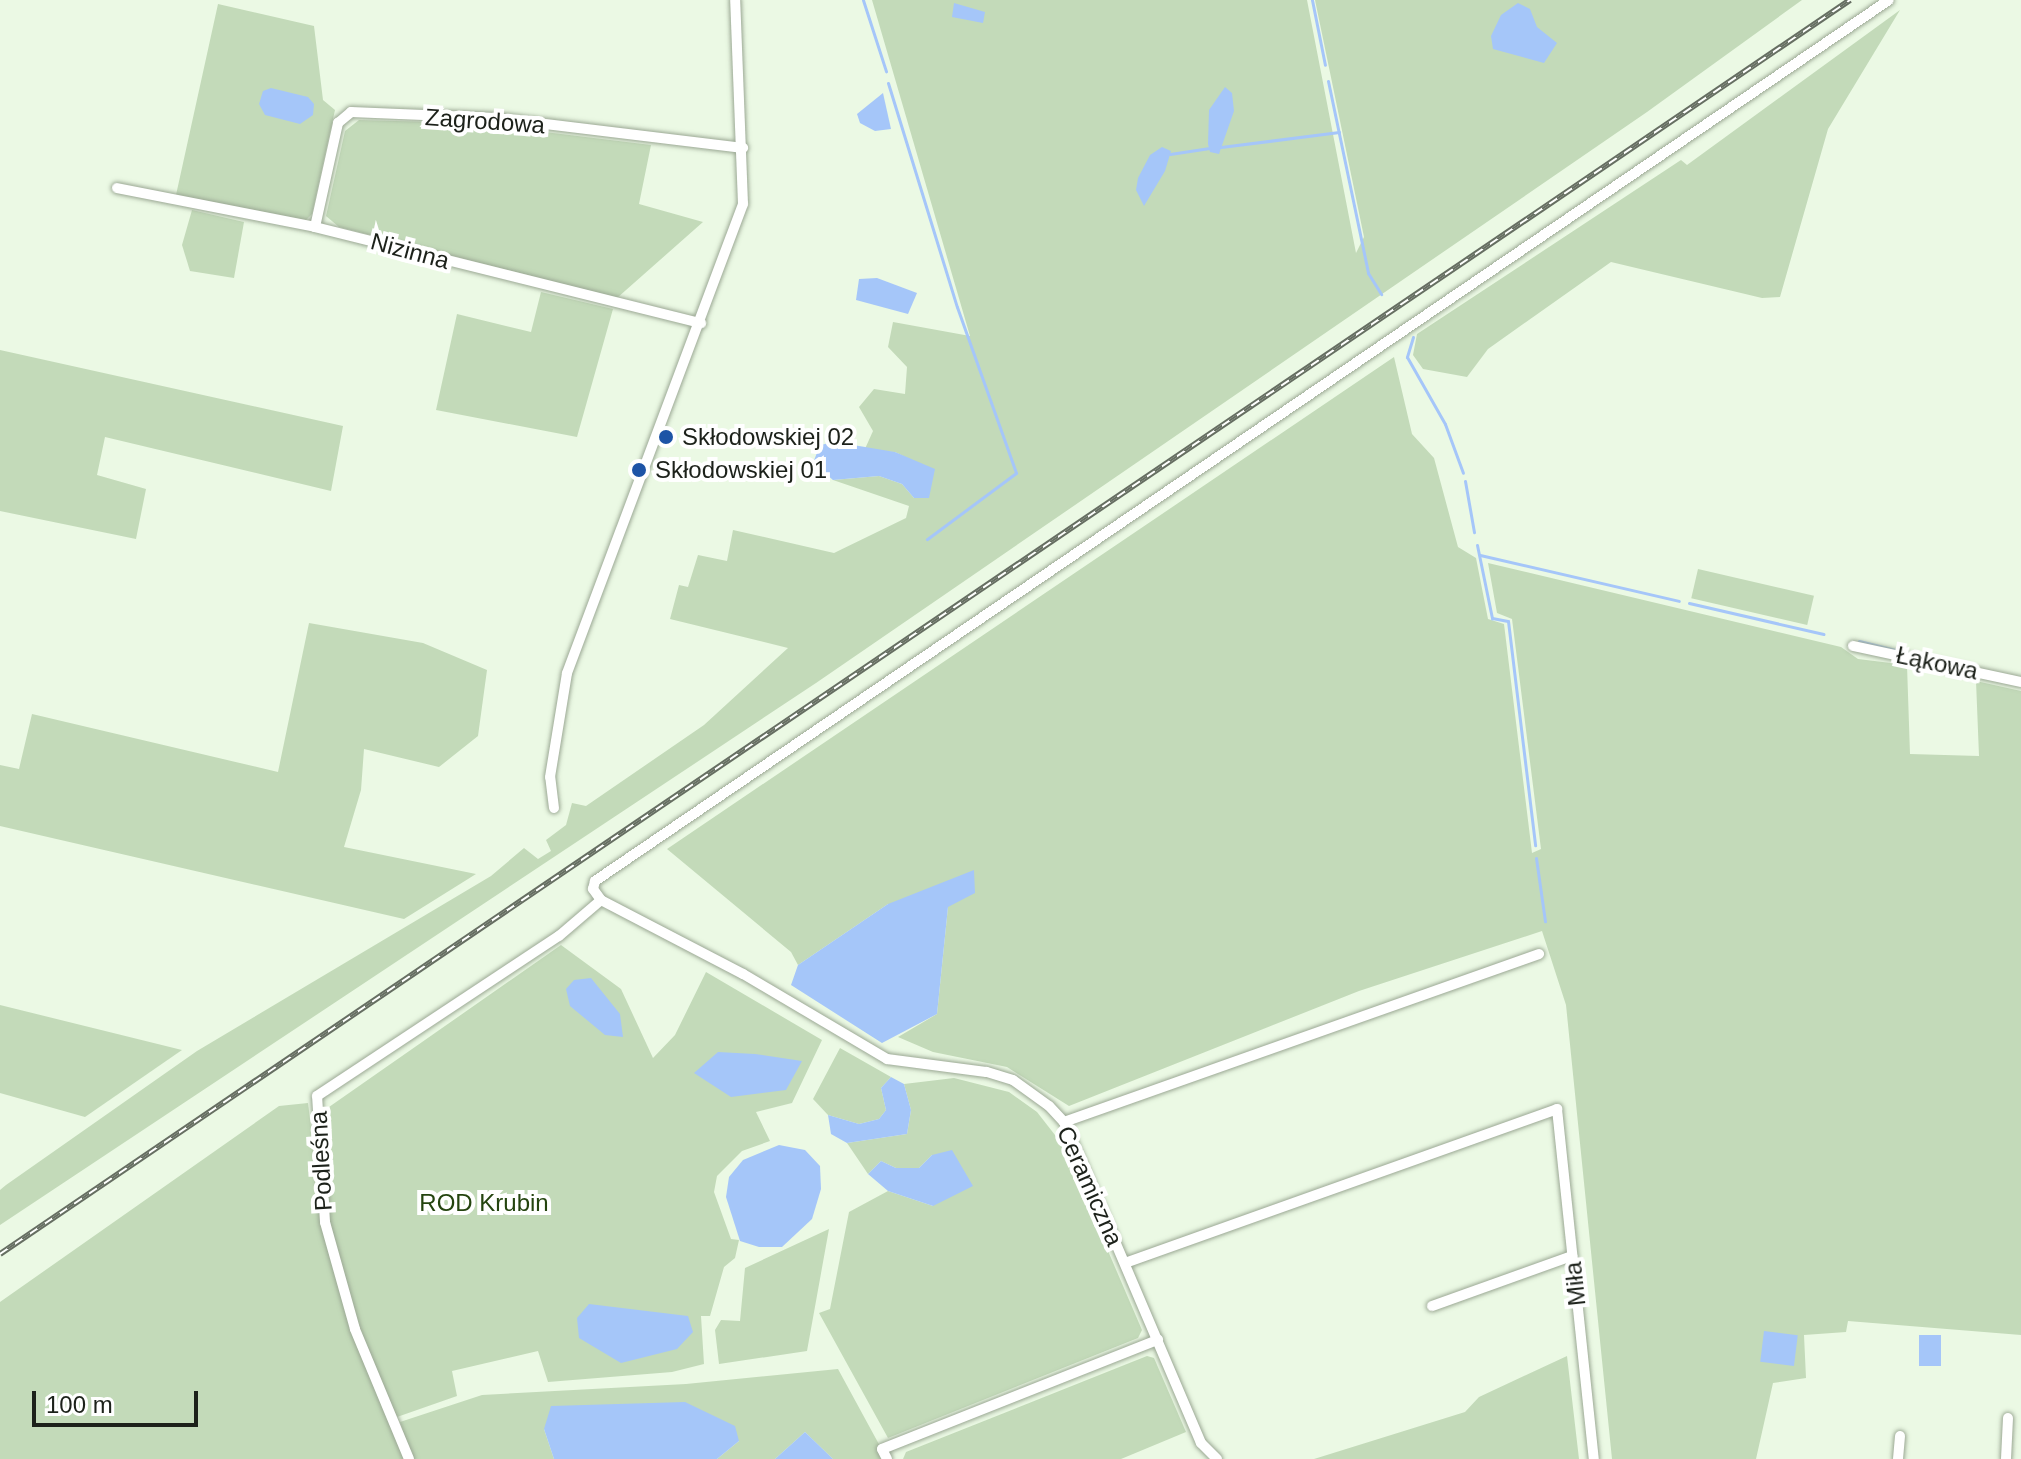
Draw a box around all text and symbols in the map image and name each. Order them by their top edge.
street label: Zagrodowa [424,102,546,140]
street label: Nizinna [368,227,452,275]
place label: Skłodowskiej 02 [682,423,854,451]
marker: Skłodowskiej 02 [657,428,675,446]
place label: Skłodowskiej 01 [655,456,827,484]
marker: Skłodowskiej 01 [630,461,648,479]
street label: Łąkowa [1894,640,1980,686]
street label: Podleśna [304,1110,338,1212]
street label: Ceramiczna [1051,1122,1129,1250]
park label: ROD Krubin [419,1189,549,1217]
street label: Miła [1558,1261,1592,1307]
scale bar [36,1375,202,1425]
text: 100 m [46,1391,113,1418]

